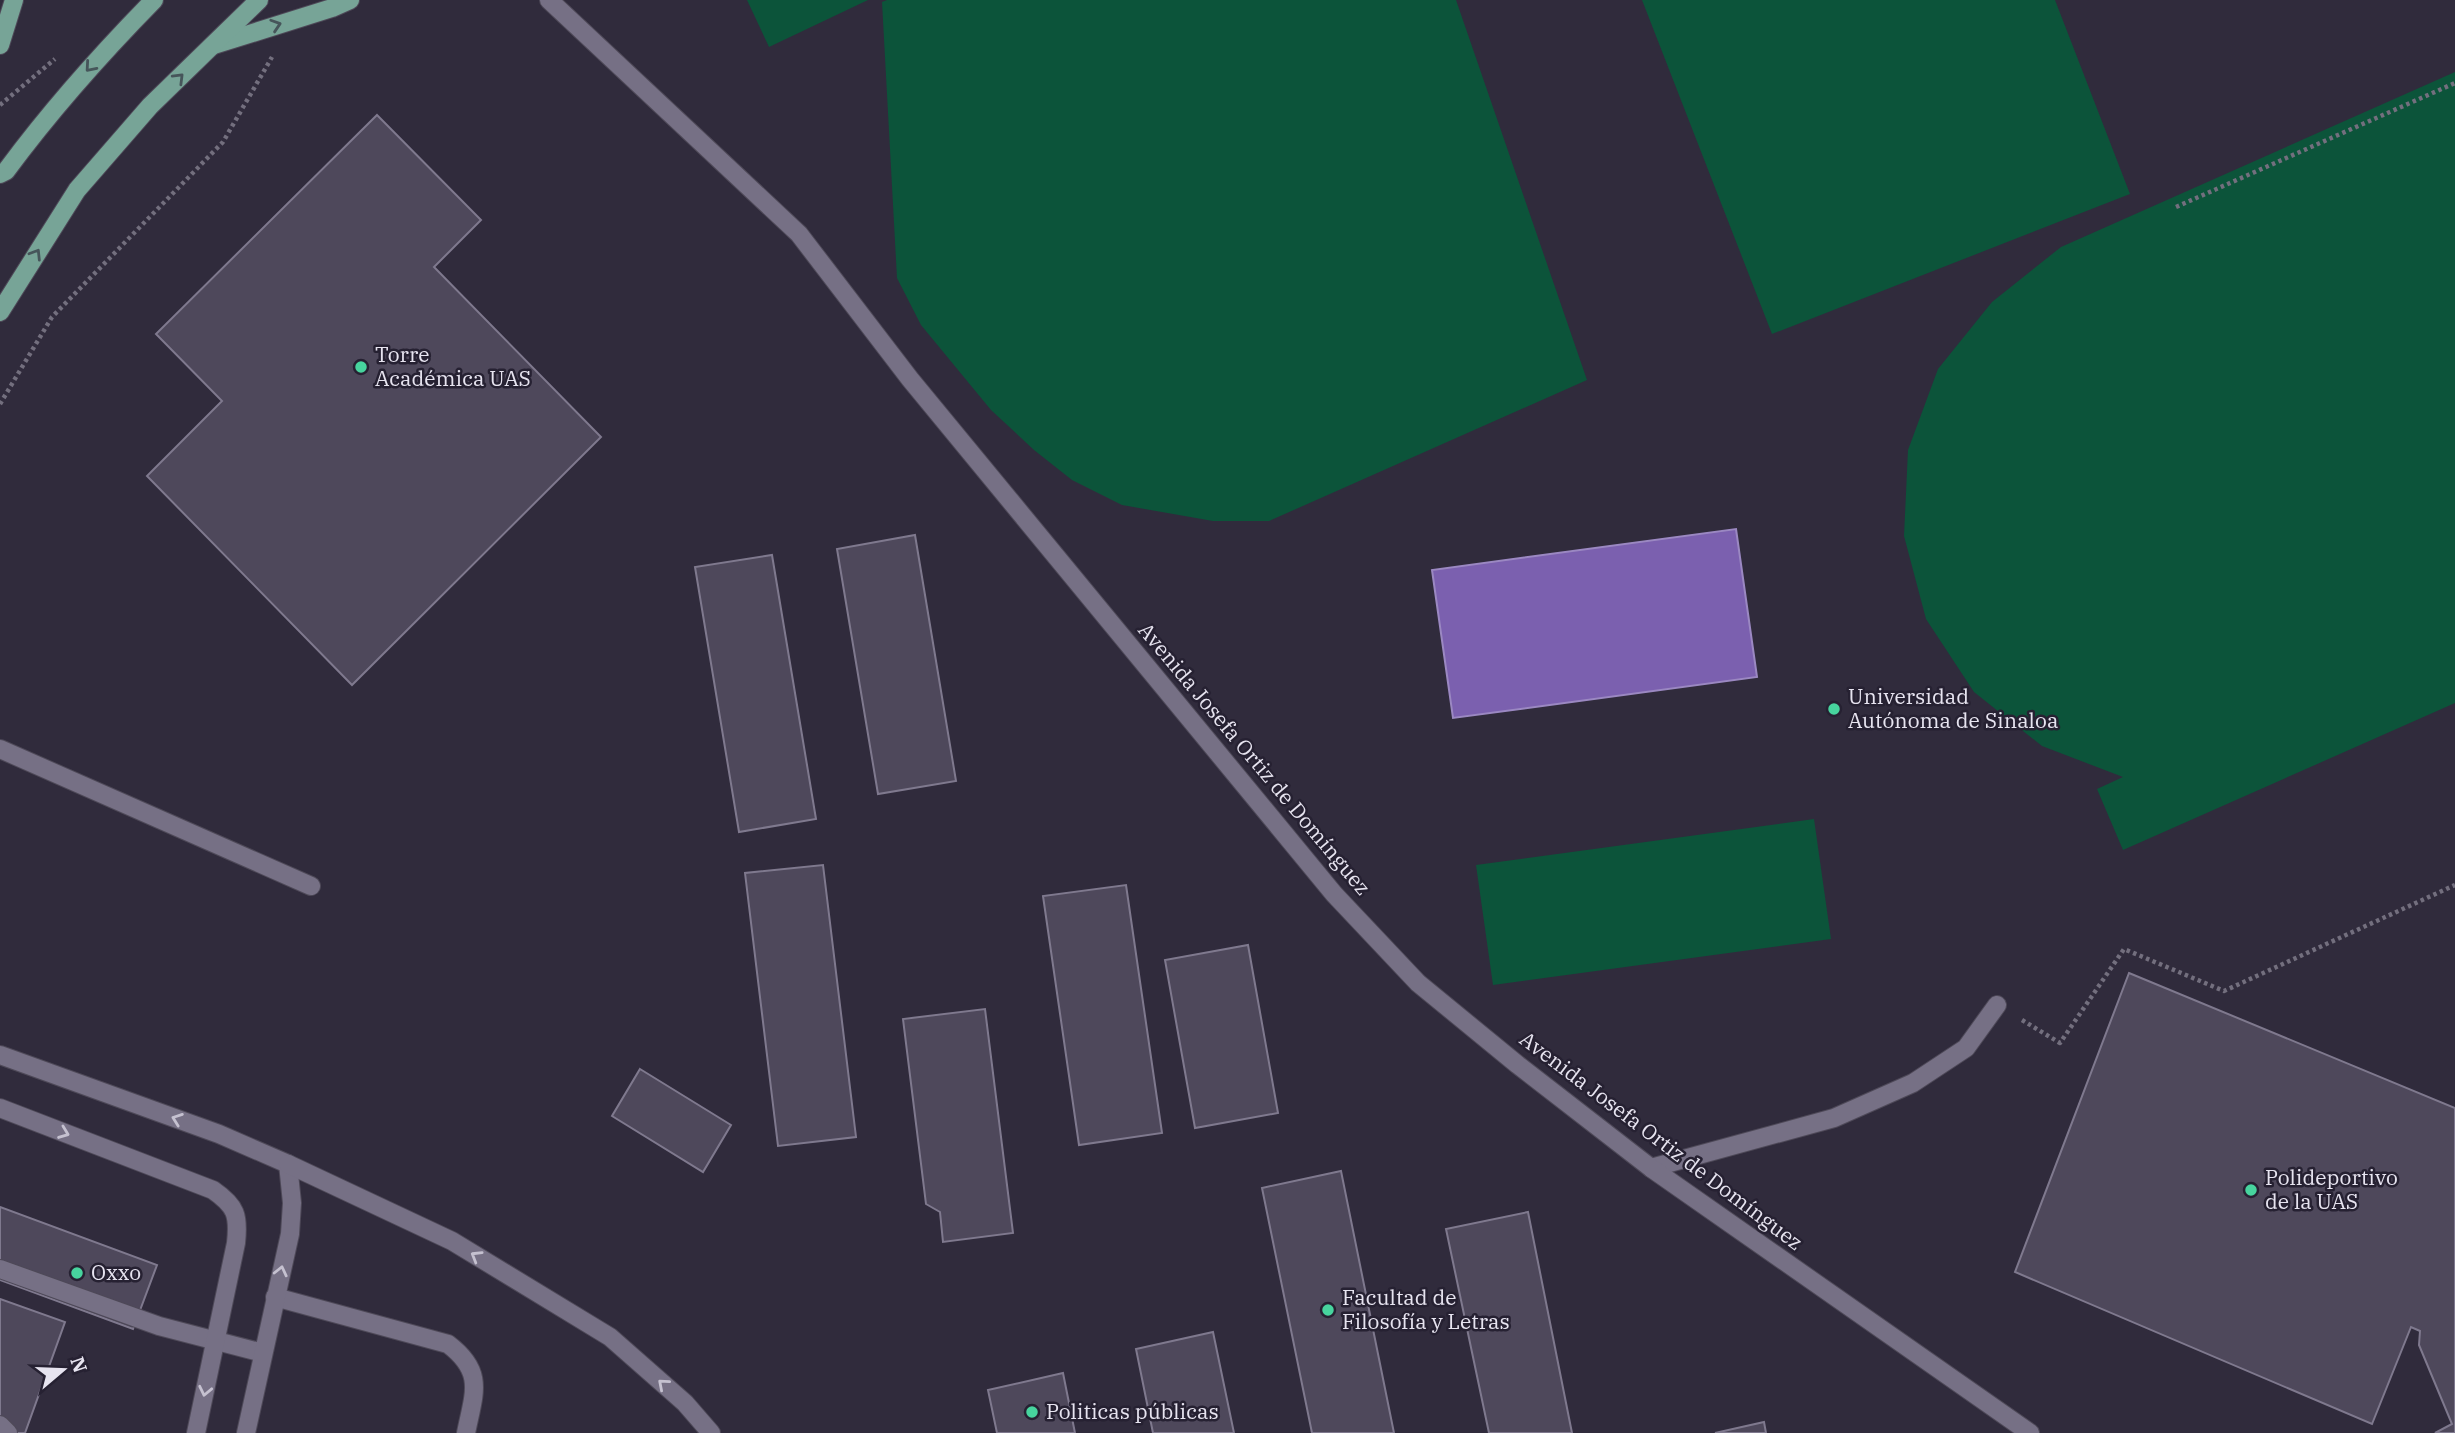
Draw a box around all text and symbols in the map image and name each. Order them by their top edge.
one-way arrow [269,19,281,34]
one-way arrow [86,59,98,72]
one-way arrow [171,73,184,86]
one-way arrow [28,248,41,261]
place label: Torre Académica UAS [375,340,531,392]
marker: Torre Académica UAS [353,359,369,375]
street label: Avenida Josefa Ortiz de Domínguez [1132,616,1377,900]
place label: Universidad Autónoma de Sinaloa [1848,682,2058,734]
marker: Universidad Autónoma de Sinaloa [1826,701,1842,717]
street label: Avenida Josefa Ortiz de Domínguez [1514,1024,1809,1256]
one-way arrow [172,1113,184,1127]
one-way arrow [57,1124,69,1138]
place label: Polideportivo de la UAS [2265,1163,2398,1215]
marker: Polideportivo de la UAS [2243,1182,2259,1198]
one-way arrow [471,1251,484,1264]
place label: Oxxo [91,1258,141,1286]
marker: Oxxo [69,1265,85,1281]
one-way arrow [273,1265,288,1277]
place label: Facultad de Filosofía y Letras [1342,1283,1510,1335]
marker: Facultad de Filosofía y Letras [1320,1302,1336,1318]
north arrow [28,1335,98,1405]
text: N [65,1353,93,1375]
one-way arrow [658,1380,671,1392]
one-way arrow [199,1385,214,1397]
place label: Politicas públicas [1046,1397,1219,1425]
marker: Politicas públicas [1024,1404,1040,1420]

